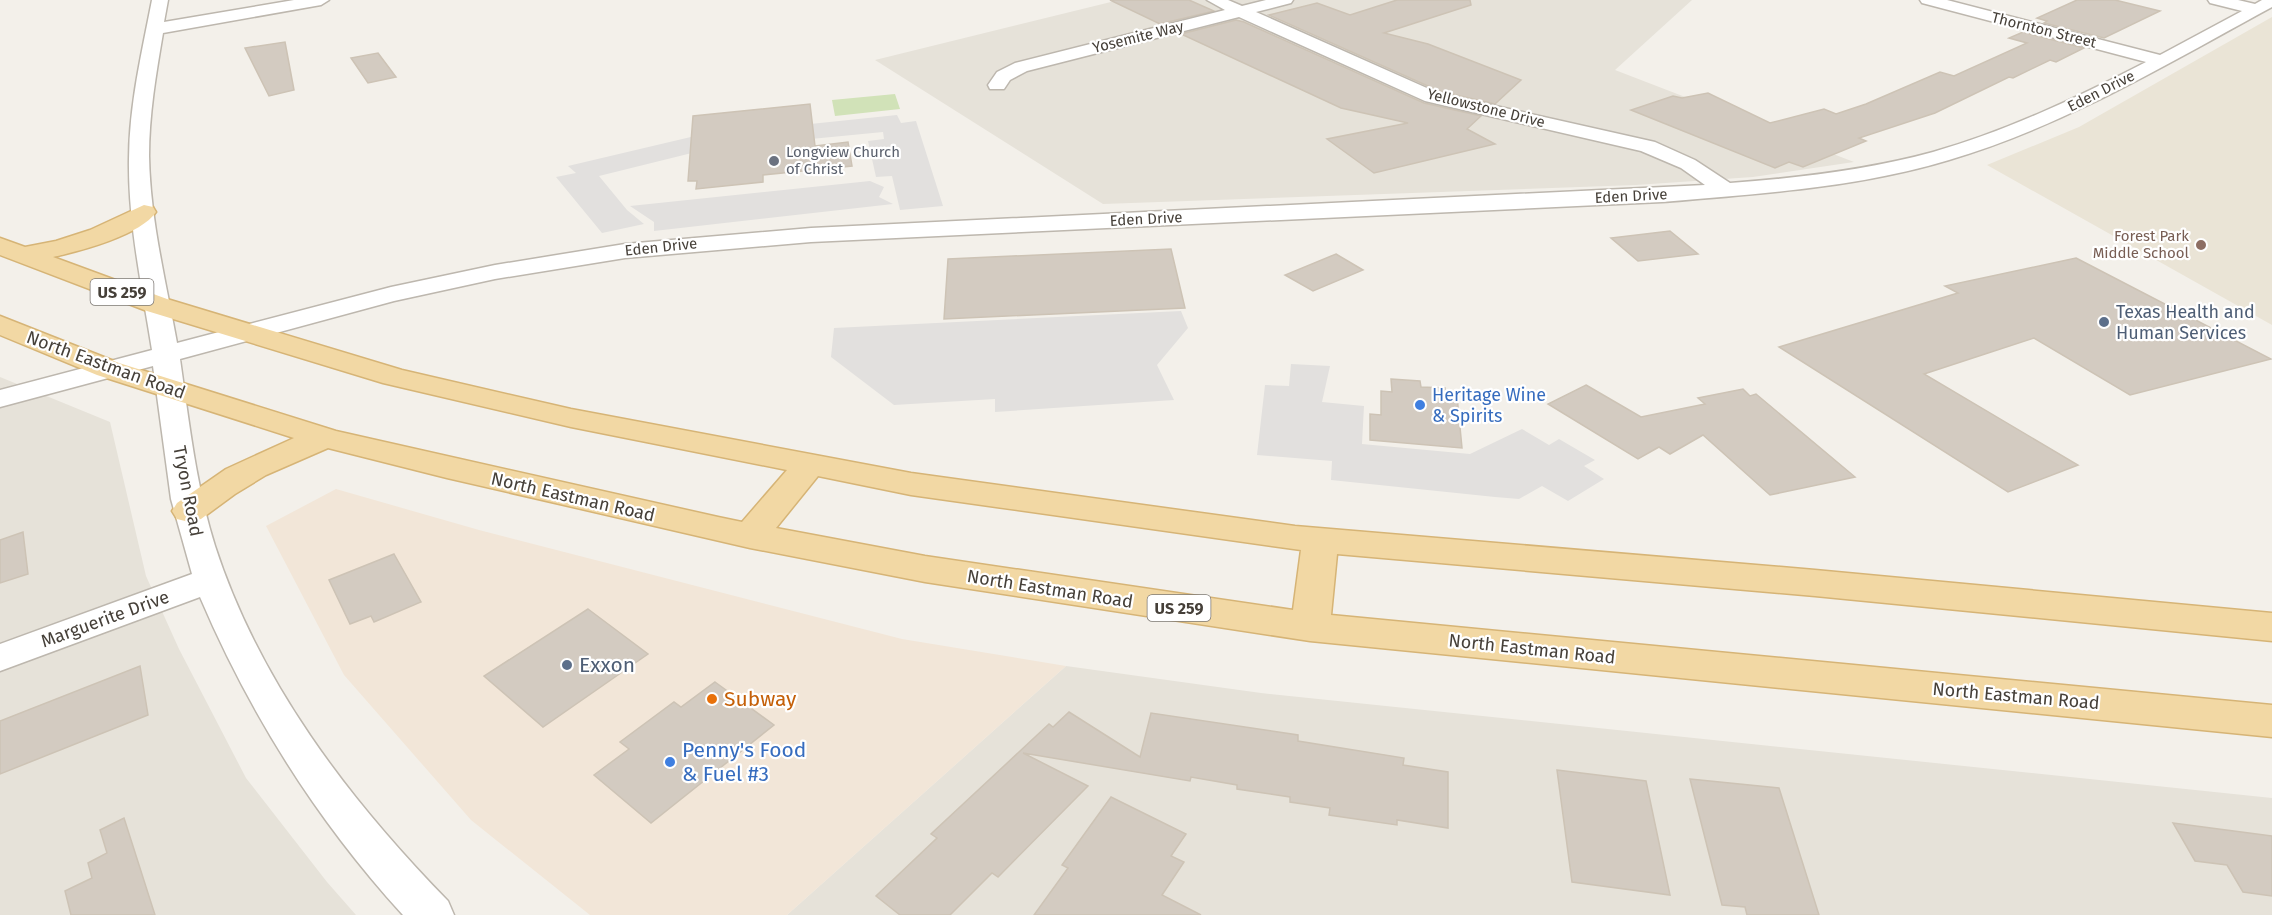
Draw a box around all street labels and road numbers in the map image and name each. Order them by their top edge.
street label: Thornton Street [1990,8,2099,52]
street label: Yosemite Way [1091,17,1186,57]
street label: Eden Drive [2064,66,2138,116]
street label: Yellowstone Drive [1425,85,1547,131]
street label: Eden Drive [1594,185,1668,207]
street label: Eden Drive [1109,208,1183,230]
street label: Eden Drive [624,234,698,260]
road number: US 259 [90,279,154,305]
street label: North Eastman Road [24,326,188,404]
street label: Tryon Road [168,444,208,538]
street label: North Eastman Road [489,467,657,527]
street label: North Eastman Road [966,565,1134,613]
street label: Marguerite Drive [38,586,172,652]
road number: US 259 [1148,595,1210,621]
street label: North Eastman Road [1448,629,1616,669]
street label: North Eastman Road [1932,678,2100,714]

